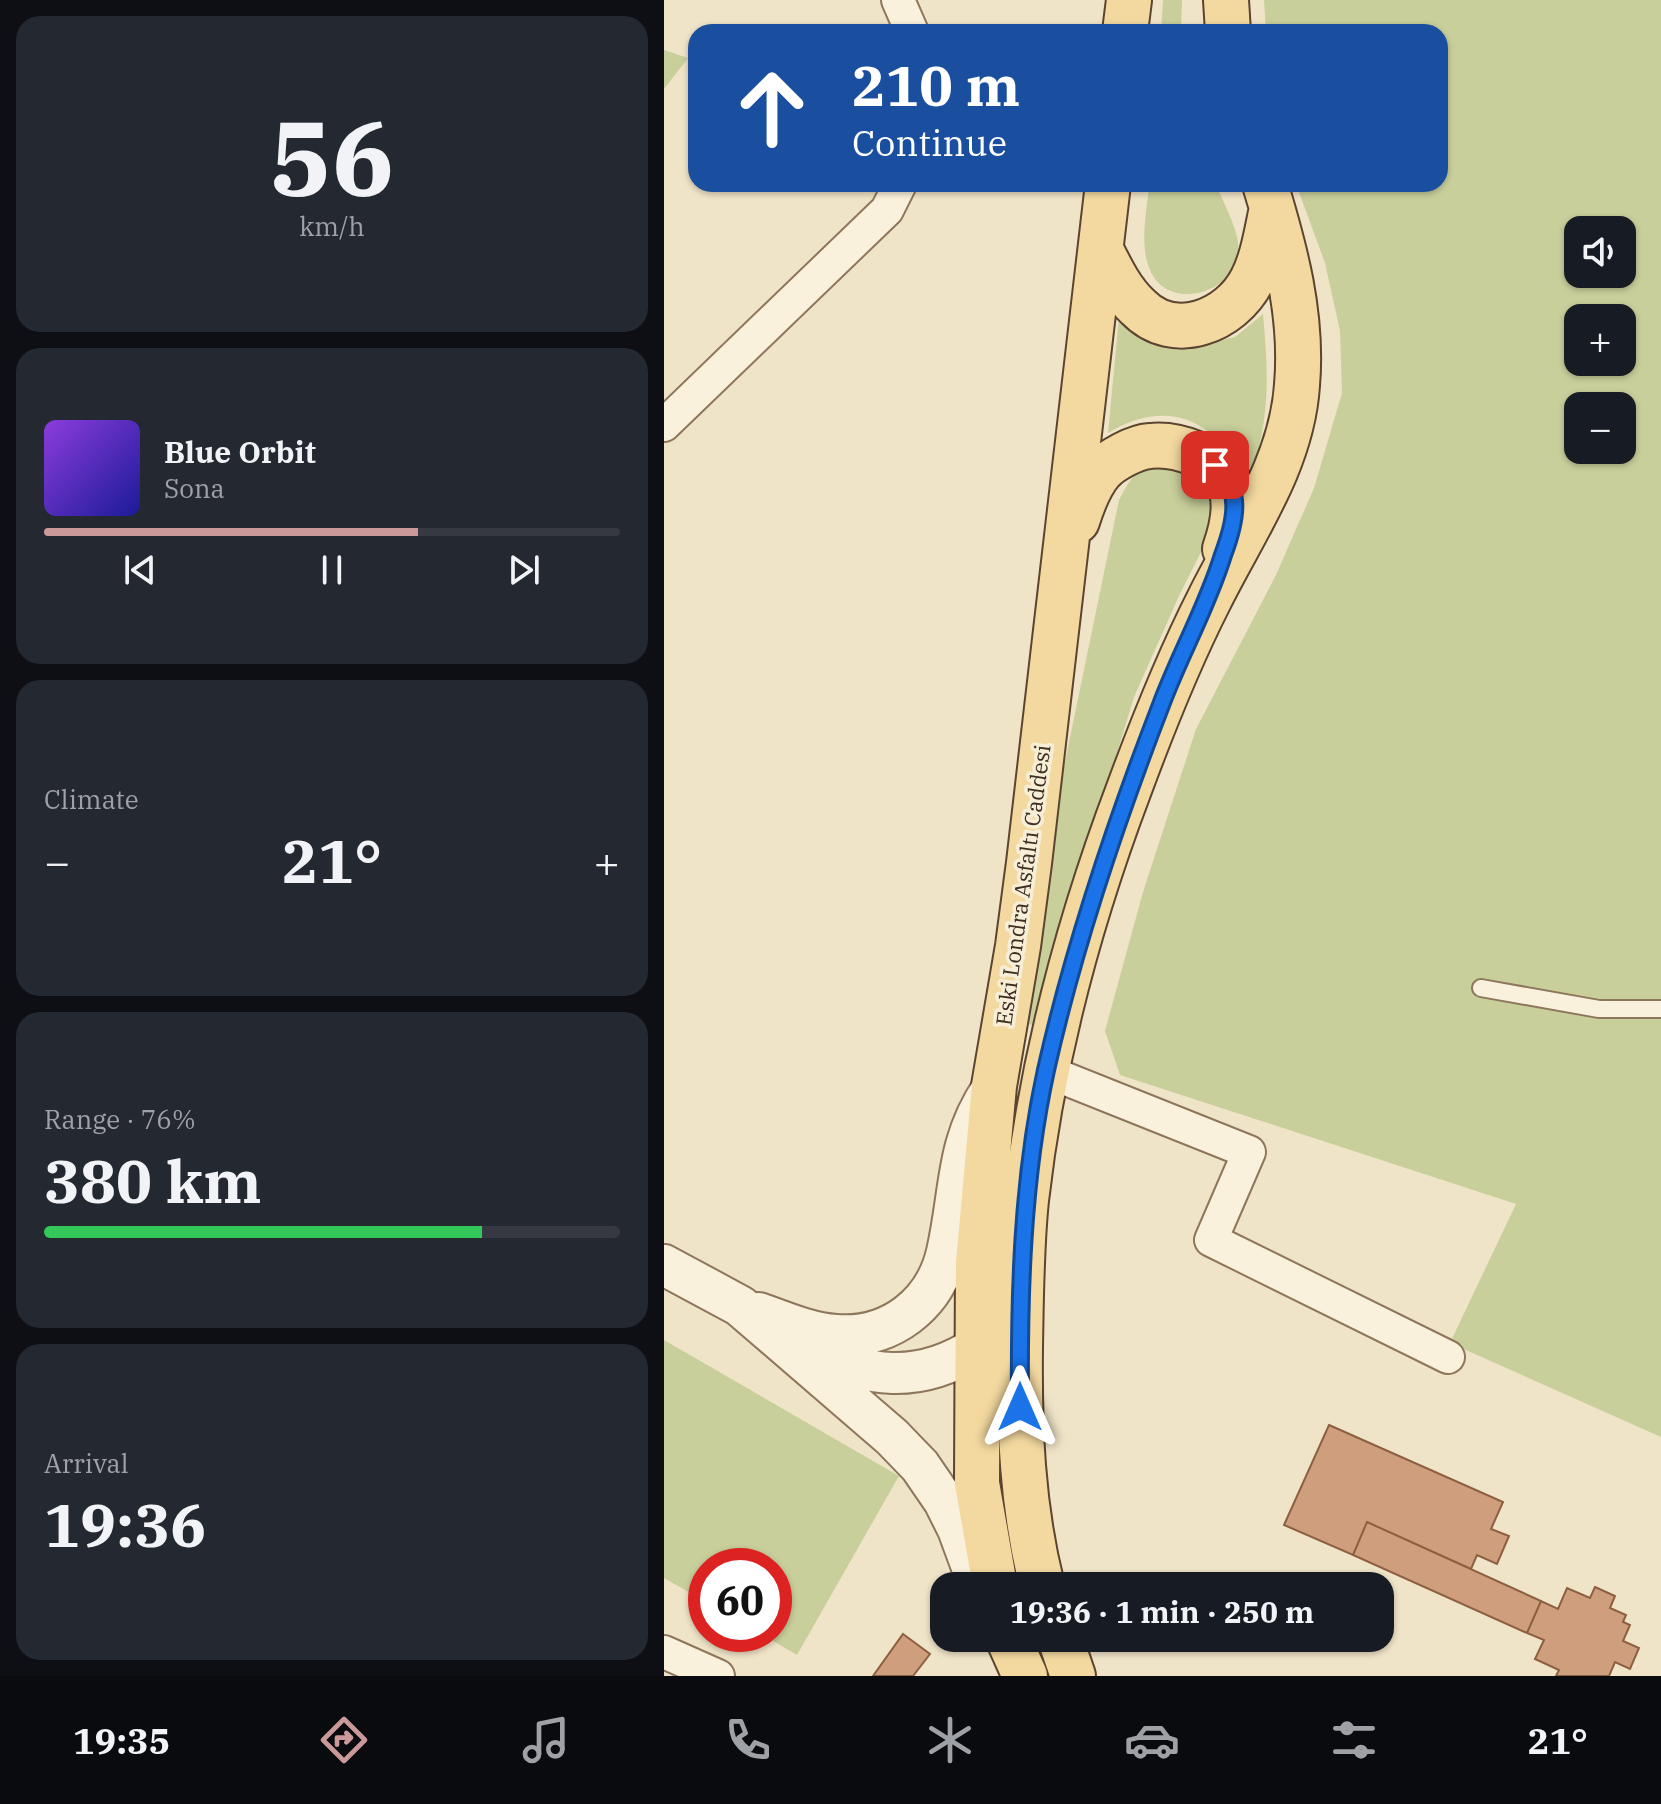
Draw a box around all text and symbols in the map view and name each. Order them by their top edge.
text: 210 m [852,49,1020,121]
icon: ahead [720,56,824,160]
text: 56 [270,89,394,225]
text: Continue [852,119,1007,166]
text: km/h [299,209,365,243]
map controls [1564,216,1636,464]
button: sound [1564,216,1636,288]
button: + [1564,304,1636,376]
button: − [1564,392,1636,464]
pin [1181,431,1249,499]
text: Blue Orbit [164,432,316,471]
icon: arrive [1193,443,1237,487]
text: Sona [164,471,225,505]
icon: previous [118,548,162,592]
icon: pause [310,548,354,592]
icon: next [502,548,546,592]
street label: Eski Londra Asfaltı Caddesi [988,743,1057,1027]
text: Climate [44,782,139,816]
text: 21° [282,821,382,900]
text: − [44,833,70,890]
text: + [594,833,620,890]
text: Range · 76% [44,1102,196,1136]
text: 380 km [44,1141,262,1220]
position arrow [978,1365,1062,1449]
text: Arrival [44,1446,129,1480]
text: 19:36 [44,1485,206,1564]
speed limit sign: 60 [688,1548,792,1652]
text: 19:36 · 1 min · 250 m [1010,1592,1314,1631]
icon: directions [316,1712,372,1768]
icon: music [518,1712,574,1768]
icon: phone [720,1712,776,1768]
icon: climate [922,1712,978,1768]
icon: car [1124,1712,1180,1768]
icon: filters [1326,1712,1382,1768]
text: 19:35 [73,1717,170,1764]
text: 21° [1528,1717,1588,1764]

